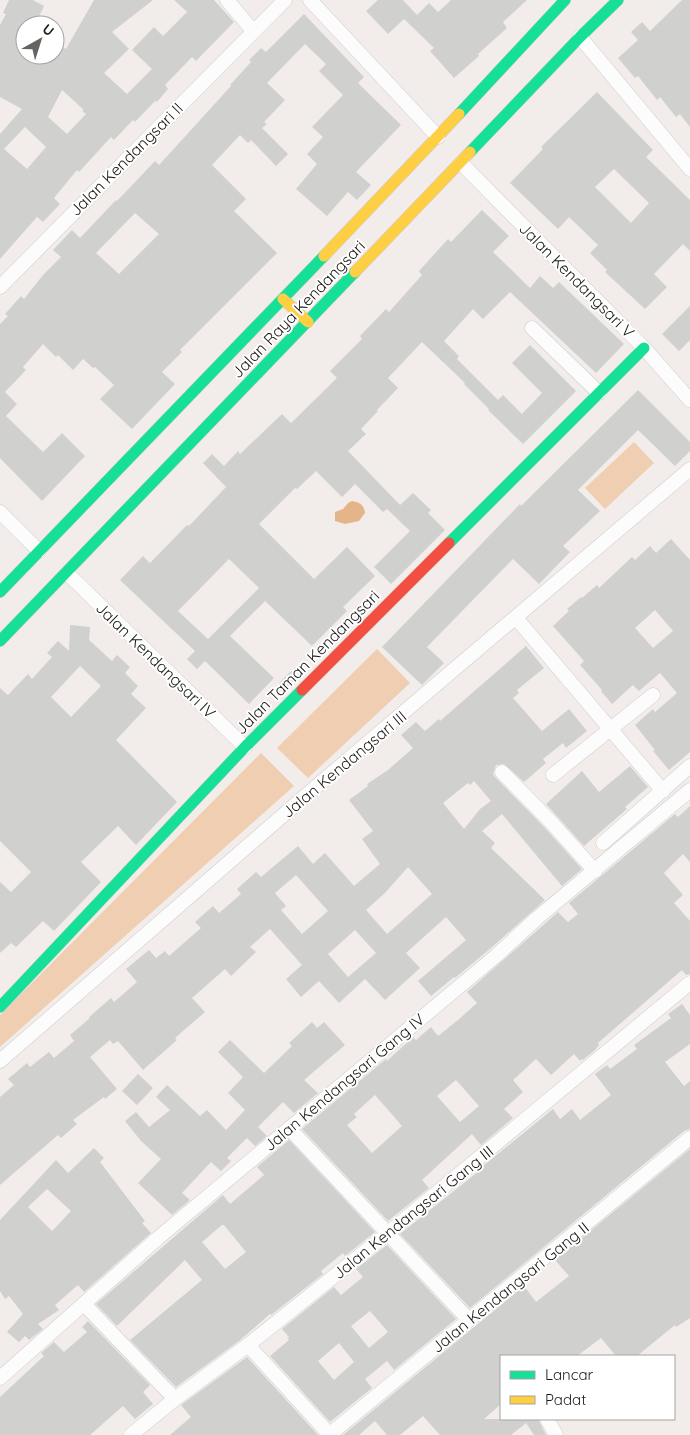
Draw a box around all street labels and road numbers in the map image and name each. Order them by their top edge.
street label: Jalan Kendangsari II [65,98,187,220]
street label: Jalan Kendangsari V [515,218,639,342]
street label: Jalan Raya Kendangsari [227,236,369,382]
street label: Jalan Taman Kendangsari [231,586,383,738]
street label: Jalan Kendangsari IV [92,598,220,723]
street label: Jalan Kendangsari III [278,706,410,822]
street label: Jalan Kendangsari Gang IV [260,1009,429,1155]
street label: Jalan Kendangsari Gang III [329,1141,497,1283]
street label: Jalan Kendangsari Gang II [427,1217,593,1357]

